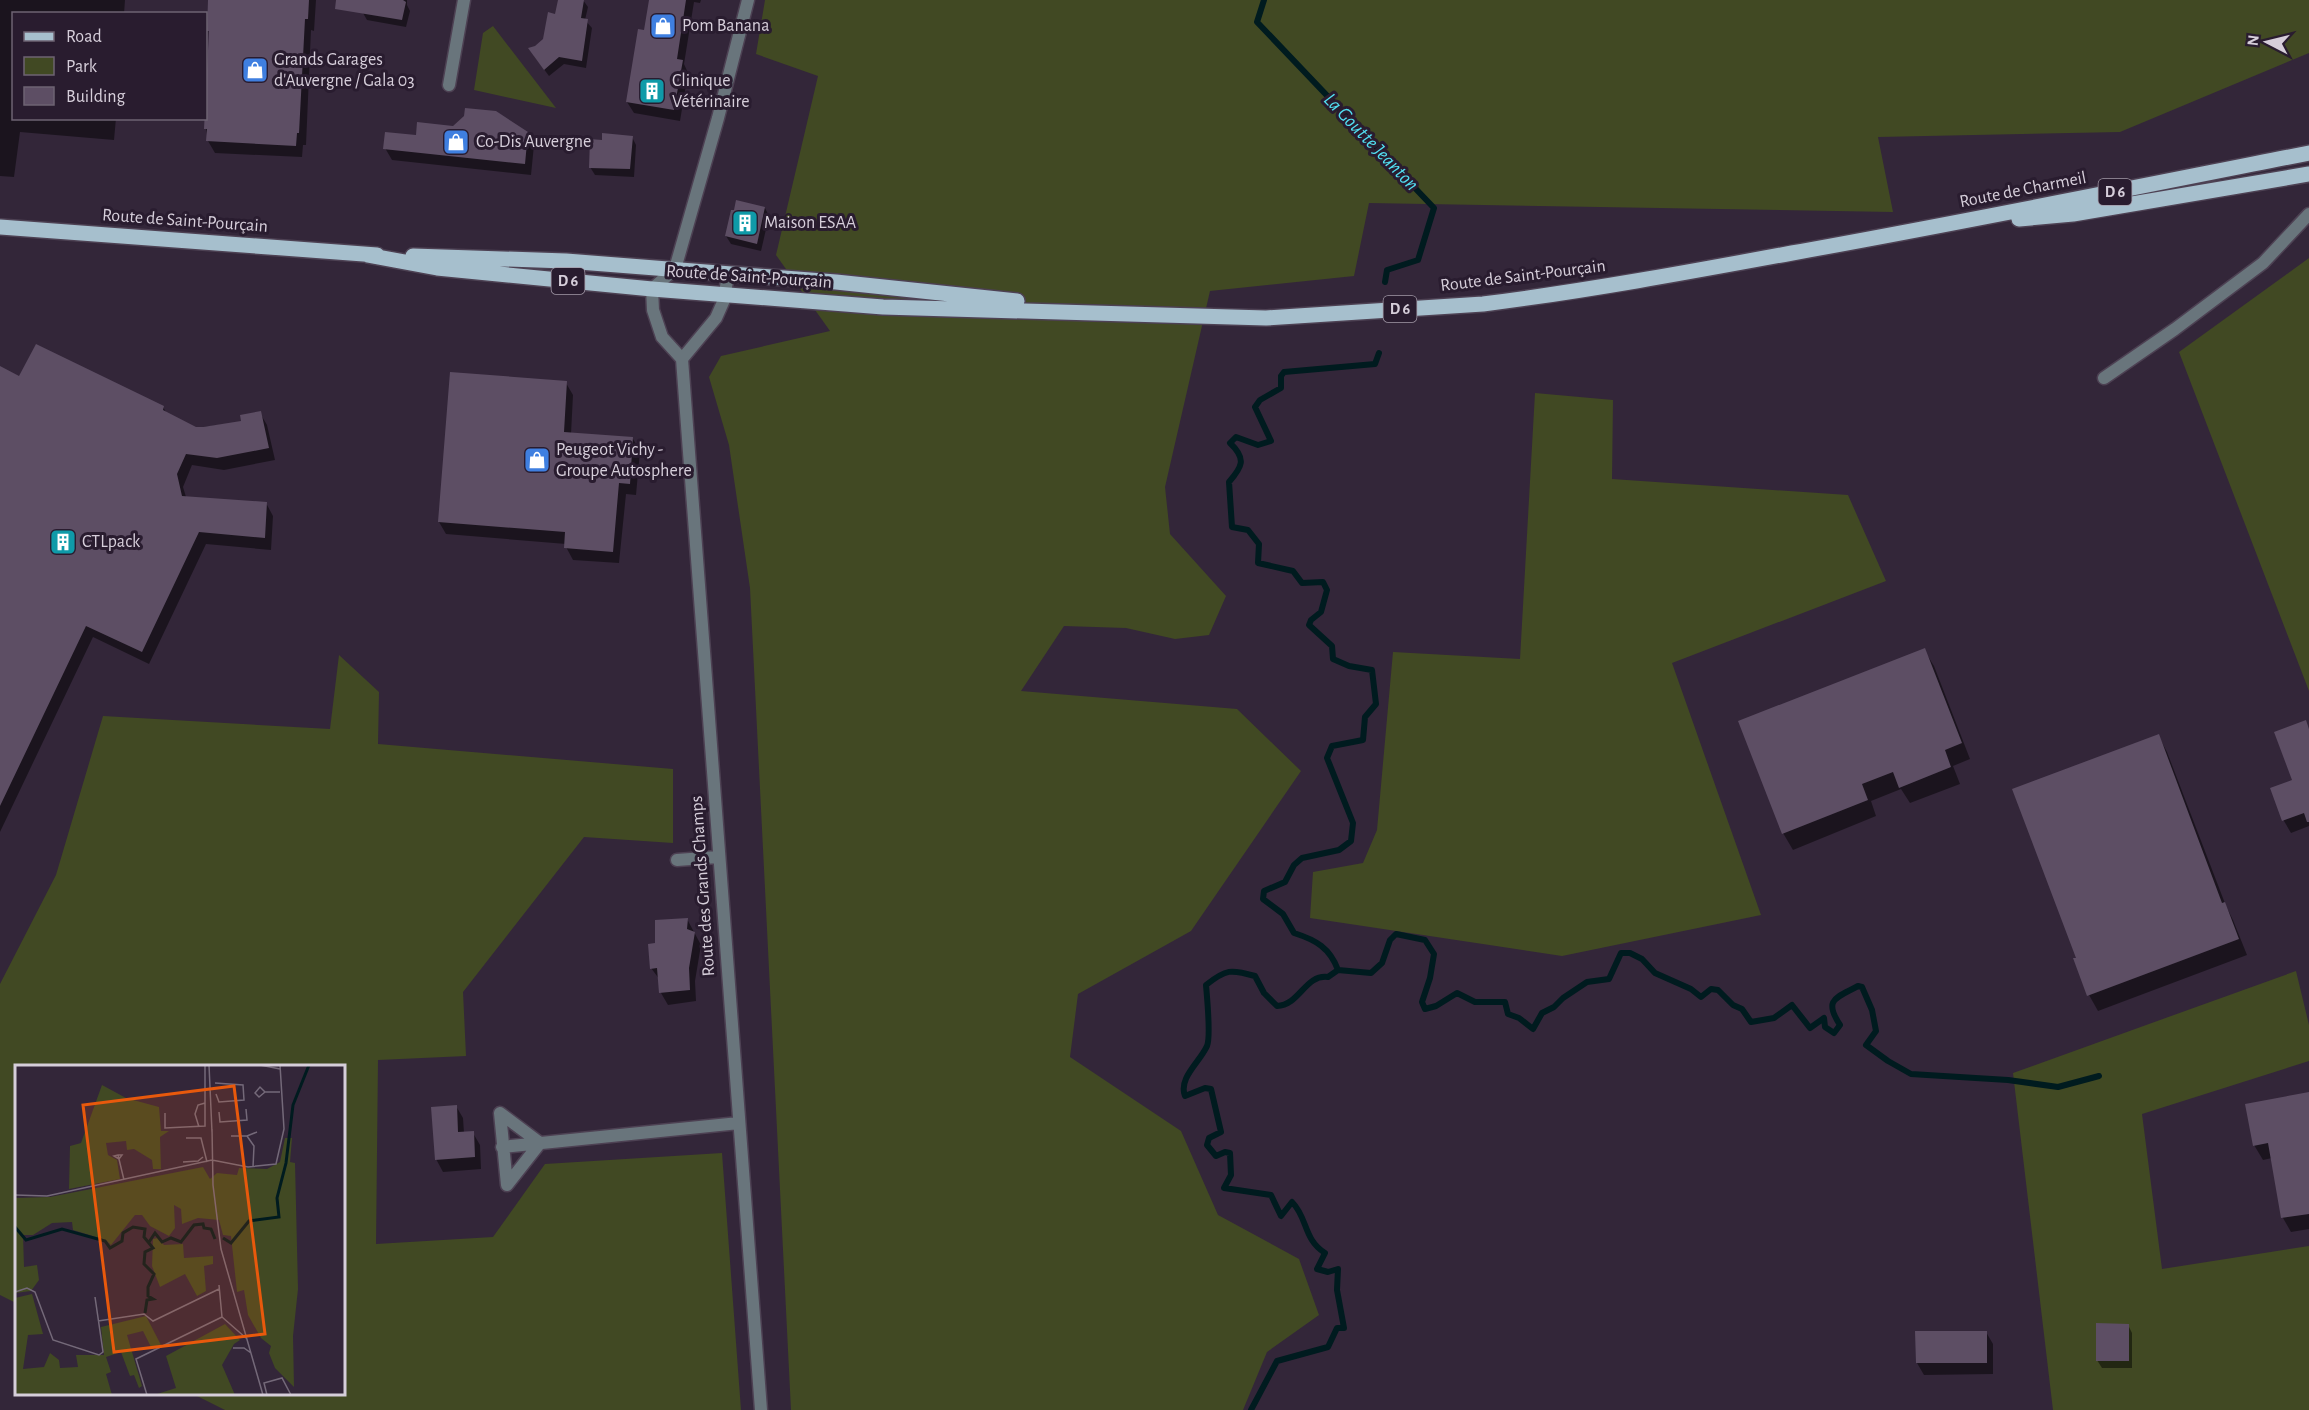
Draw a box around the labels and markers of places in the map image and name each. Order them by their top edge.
shop icon: Pom Banana [648,11,678,41]
place label: Pom Banana [682,17,769,35]
place label: Grands Garages d'Auvergne / Gala 03 [274,51,415,90]
shop icon: Grands Garages d'Auvergne / Gala 03 [240,55,270,85]
place label: Clinique Vétérinaire [672,72,750,111]
building icon: Clinique Vétérinaire [637,76,667,106]
shop icon: Co-Dis Auvergne [441,127,471,157]
place label: Co-Dis Auvergne [476,133,591,151]
building icon: Maison ESAA [730,208,760,238]
place label: Maison ESAA [764,214,857,232]
place label: Peugeot Vichy - Groupe Autosphere [556,441,692,480]
shop icon: Peugeot Vichy - Groupe Autosphere [522,445,552,475]
building icon: CTLpack [48,527,78,557]
place label: CTLpack [82,533,141,551]

